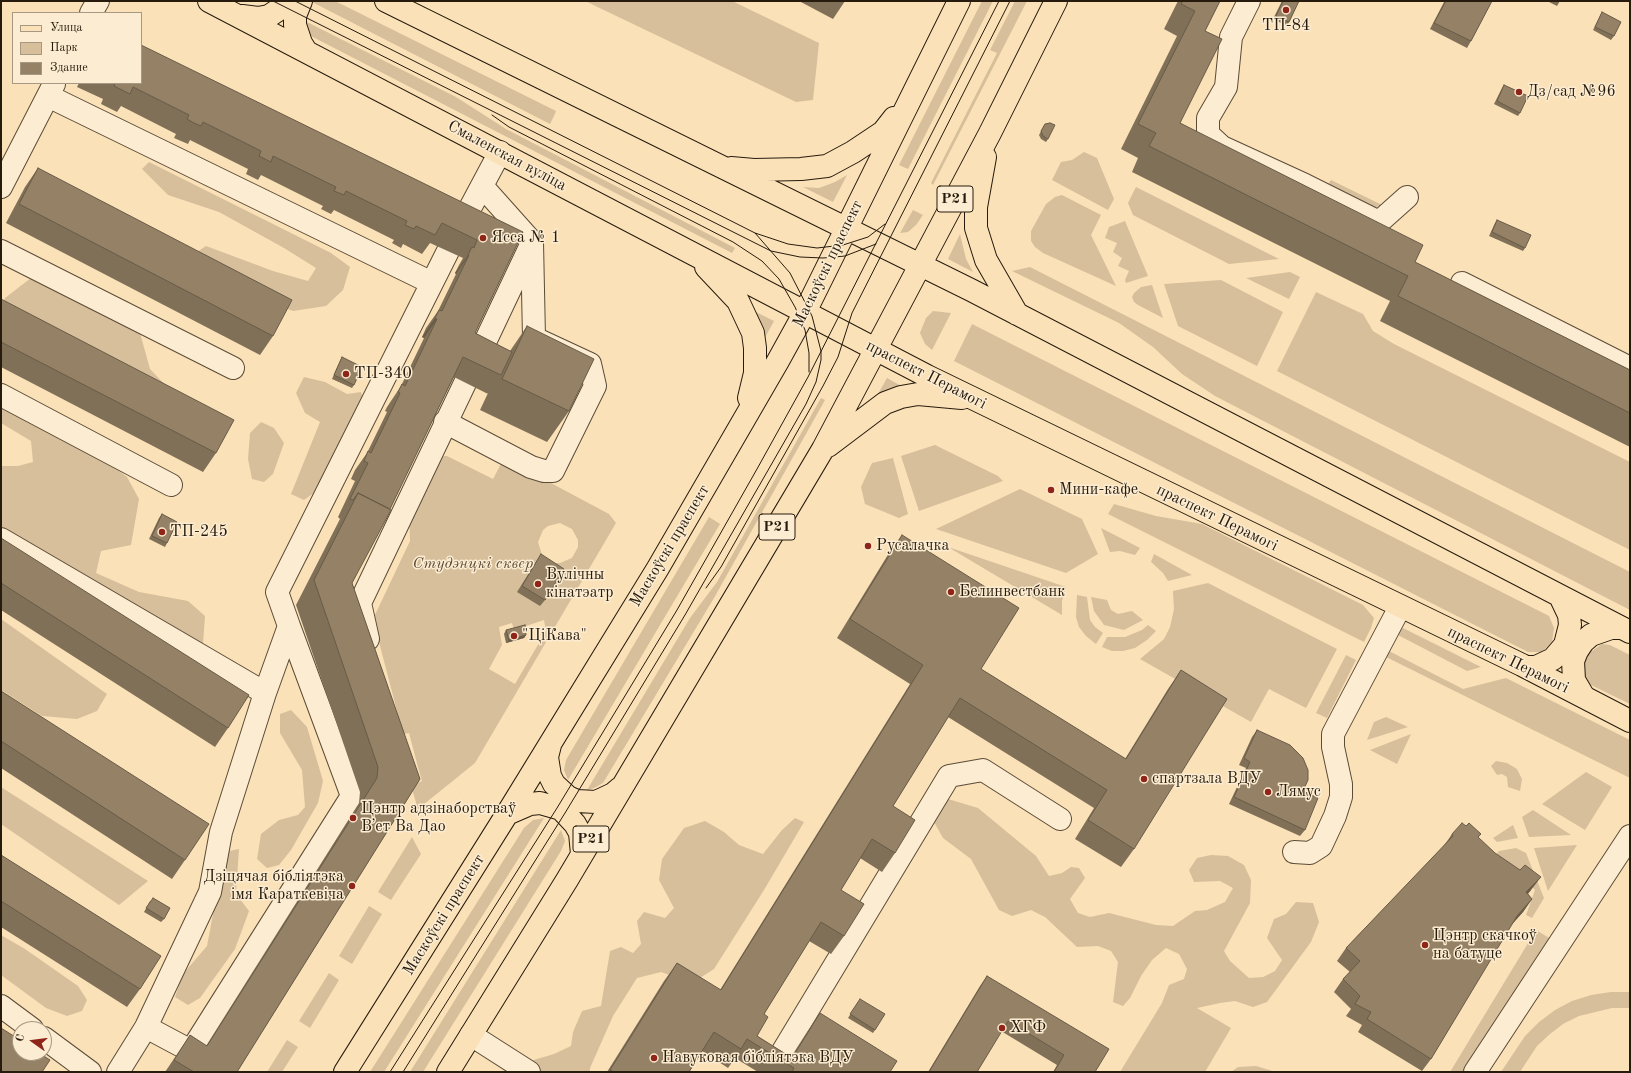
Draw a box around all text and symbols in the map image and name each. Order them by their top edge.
marker: ТП-84 [1281,5,1291,15]
legend [12,12,142,84]
place label: ТП-84 [1262,16,1310,36]
text: Улица [50,22,83,34]
text: Парк [50,42,78,54]
text: Здание [50,62,88,74]
place label: Дз/сад №96 [1527,82,1616,102]
marker: Дз/сад №96 [1514,87,1524,97]
street label: Смаленская вуліца [444,117,570,195]
road number: Р21 [937,186,973,212]
street label: Маскоўскі праспект [789,197,867,331]
place label: Ясса № 1 [491,228,560,248]
marker: Ясса № 1 [478,233,488,243]
street label: праспект Перамогі [863,336,989,414]
place label: ТП-340 [354,364,412,384]
marker: ТП-340 [341,369,351,379]
place label: Мини-кафе [1059,480,1138,500]
street label: праспект Перамогі [1153,480,1281,556]
street label: Маскоўскі праспект [626,481,714,611]
marker: Мини-кафе [1046,485,1056,495]
road number: Р21 [759,514,795,540]
place label: ТП-245 [170,522,228,542]
marker: ТП-245 [157,527,167,537]
place label: Русалачка [876,536,949,556]
marker: Русалачка [863,541,873,551]
park label: Студэнцкі сквер [413,554,533,574]
place label: Вулічны кінатэатр [546,565,613,603]
marker: Вулічны кінатэатр [533,579,543,589]
place label: Белинвестбанк [959,582,1065,602]
marker: Белинвестбанк [946,587,956,597]
street label: праспект Перамогі [1444,622,1572,698]
place label: "ЦіКава" [522,626,587,646]
marker: "ЦіКава" [509,631,519,641]
place label: спартзала ВДУ [1152,769,1262,789]
marker: спартзала ВДУ [1139,774,1149,784]
place label: Лямус [1276,782,1321,802]
marker: Лямус [1263,787,1273,797]
place label: Цэнтр адзінаборстваў Вʼет Ва Дао [361,799,516,837]
marker: Цэнтр адзінаборстваў Вʼет Ва Дао [348,813,358,823]
road number: Р21 [573,826,609,852]
street label: Маскоўскі праспект [399,851,489,979]
place label: Дзіцячая бібліятэка імя Караткевіча [204,867,344,905]
marker: Дзіцячая бібліятэка імя Караткевіча [347,881,357,891]
place label: Цэнтр скачкоў на батуце [1433,926,1537,964]
marker: Цэнтр скачкоў на батуце [1420,940,1430,950]
place label: ХГФ [1010,1018,1046,1038]
north arrow [12,1021,52,1061]
marker: ХГФ [997,1023,1007,1033]
text: С [15,1033,27,1043]
place label: Навуковая бібліятэка ВДУ [662,1048,854,1068]
marker: Навуковая бібліятэка ВДУ [649,1053,659,1063]

